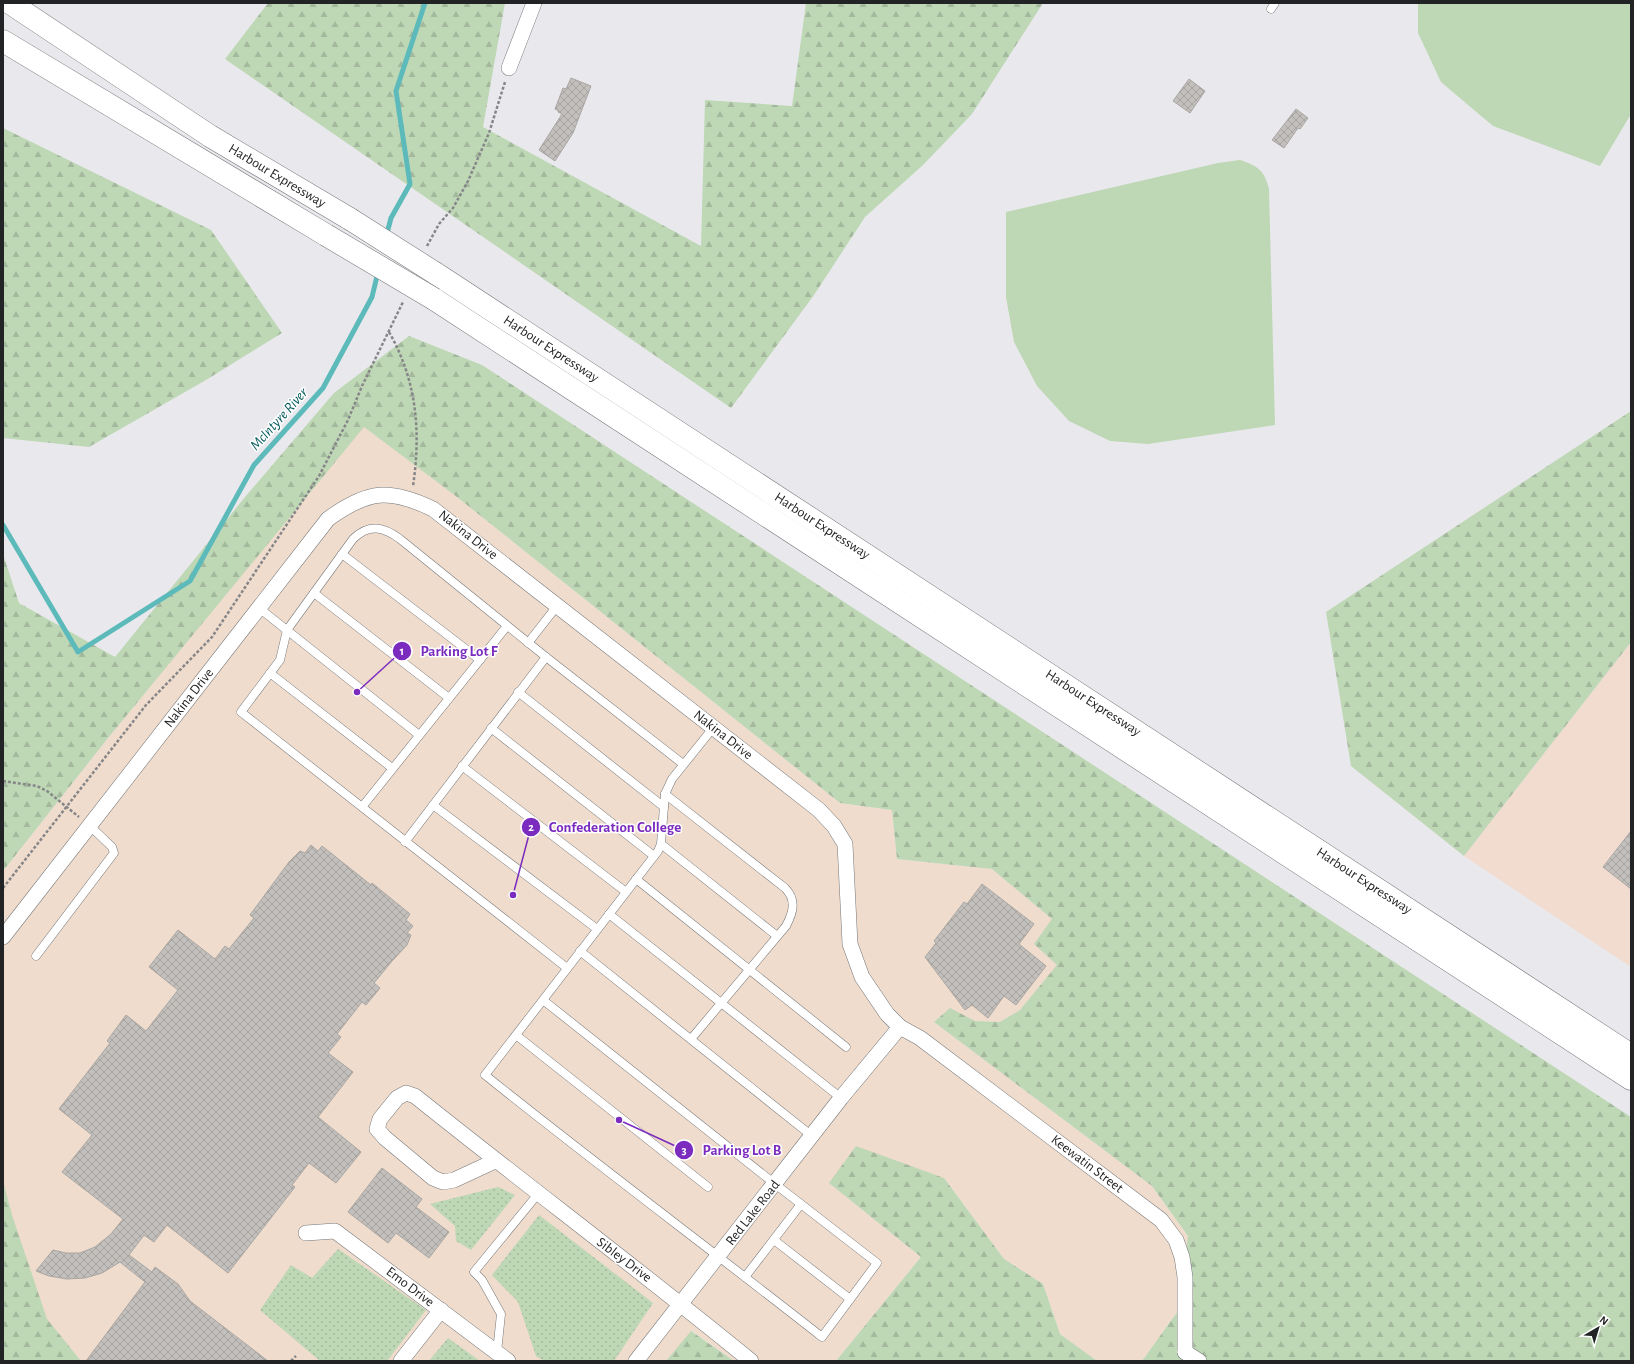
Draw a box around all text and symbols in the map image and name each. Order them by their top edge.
street label: Harbour Expressway [226,141,328,211]
street label: Harbour Expressway [501,313,601,385]
water label: McIntyre River [247,384,311,453]
street label: Harbour Expressway [772,490,872,562]
street label: Nakina Drive [436,508,500,562]
callout: Parking Lot F [392,637,505,664]
text: Parking Lot F [420,644,499,659]
text: 1 [400,645,404,657]
street label: Nakina Drive [162,666,216,730]
street label: Harbour Expressway [1043,667,1143,739]
street label: Nakina Drive [691,708,755,762]
callout: Confederation College [521,813,690,840]
text: Confederation College [549,820,681,835]
text: 2 [528,821,534,833]
street label: Harbour Expressway [1314,845,1414,917]
street label: Keewatin Street [1048,1132,1126,1196]
callout: Parking Lot B [674,1136,789,1163]
text: Parking Lot B [702,1143,782,1158]
text: 3 [681,1144,687,1156]
street label: Red Lake Road [723,1178,783,1248]
street label: Sibley Drive [594,1235,654,1285]
street label: Emo Drive [383,1265,437,1309]
north arrow [1578,1308,1618,1348]
text: N [1597,1314,1610,1327]

